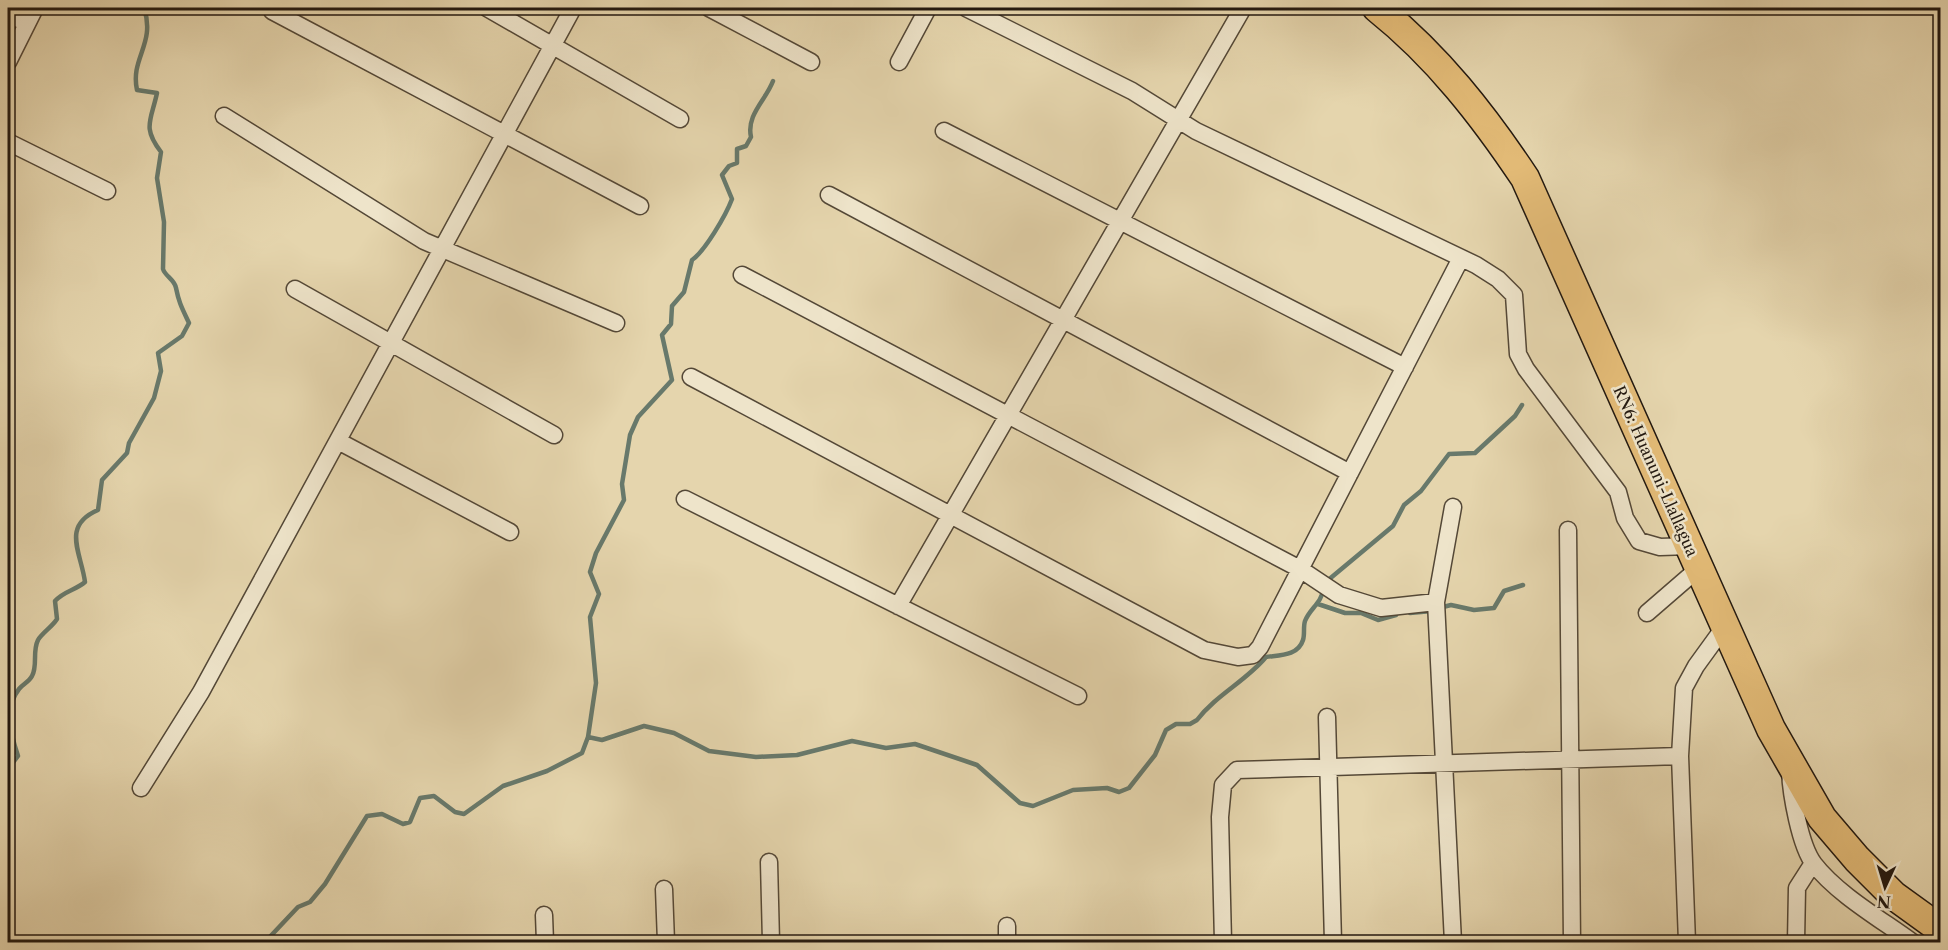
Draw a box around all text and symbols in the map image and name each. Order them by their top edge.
street label: RN6: Huanuni-Llallagua [1609,382,1703,560]
north arrow [1855,857,1915,917]
text: N [1876,891,1892,912]

